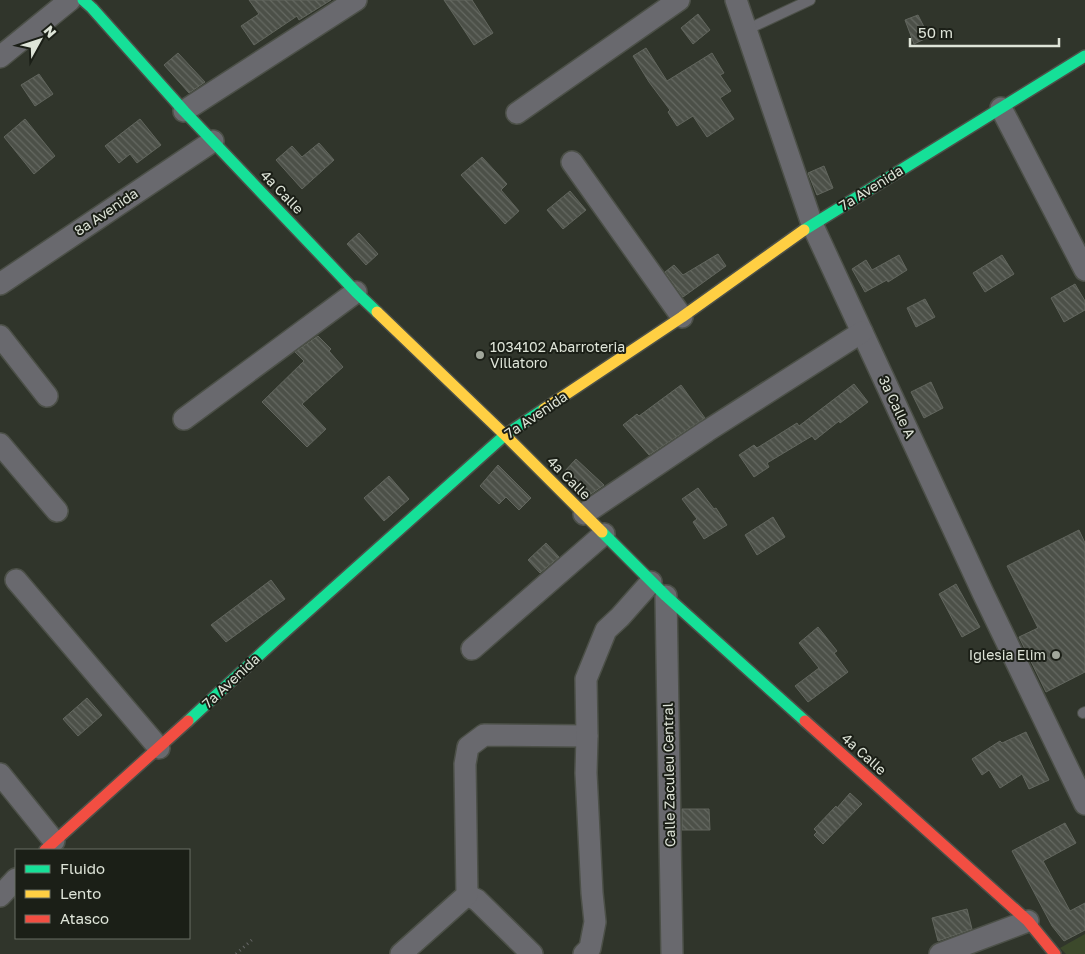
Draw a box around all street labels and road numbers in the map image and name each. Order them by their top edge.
street label: 7a Avenida [836,161,906,214]
street label: 4a Calle [257,166,307,217]
street label: 8a Avenida [71,184,141,239]
street label: 3a Calle A [876,373,920,441]
street label: 7a Avenida [501,387,570,442]
street label: 4a Calle [544,452,595,503]
street label: 7a Avenida [199,650,263,711]
street label: Calle Zaculeu Central [659,703,678,847]
street label: 4a Calle [838,729,890,778]

